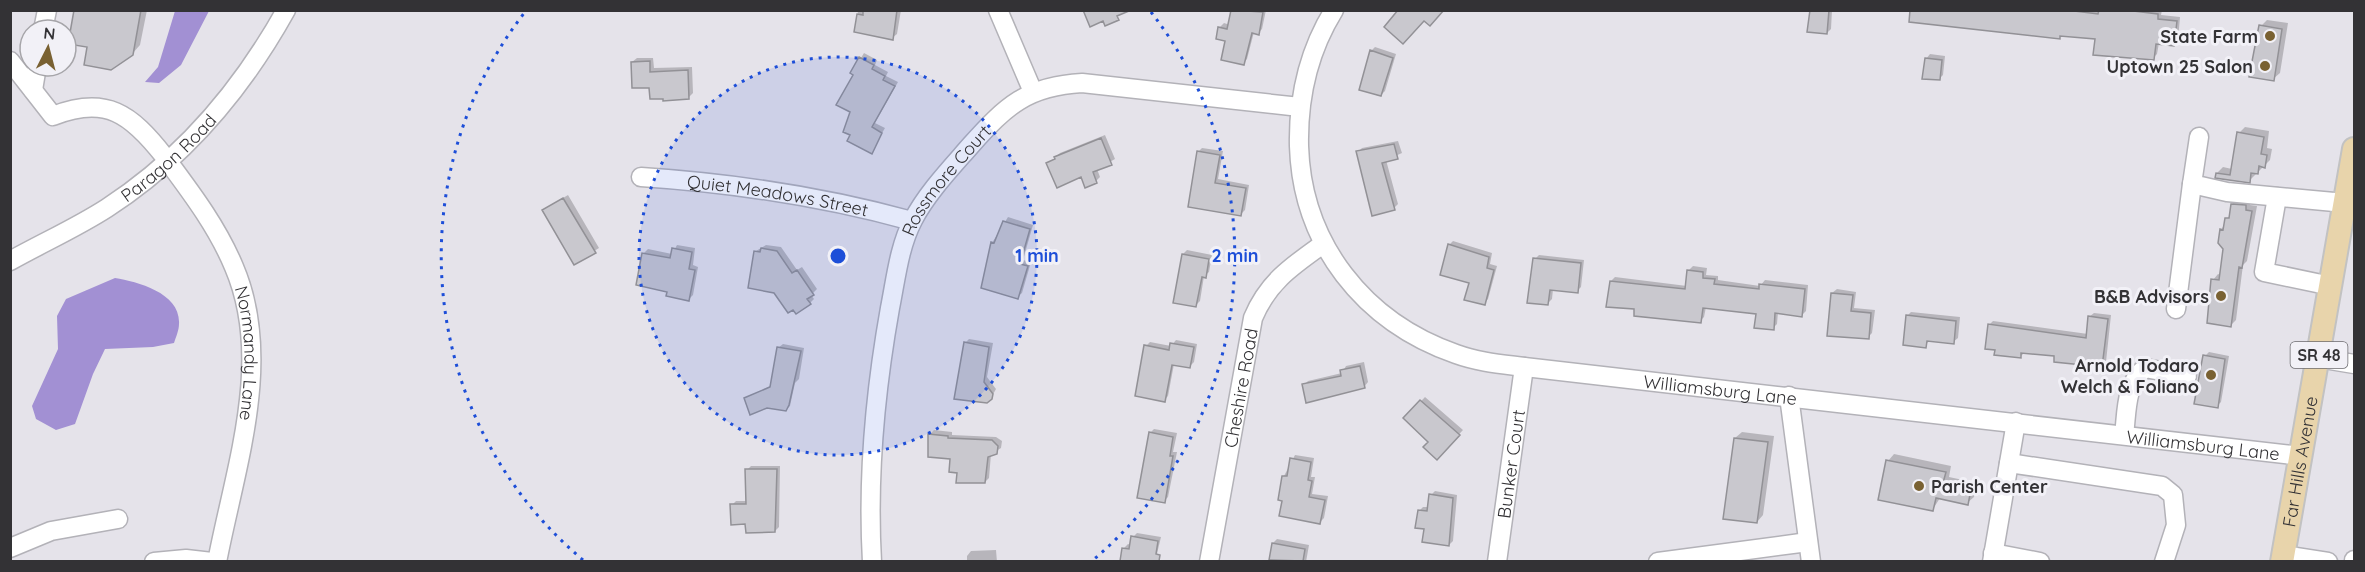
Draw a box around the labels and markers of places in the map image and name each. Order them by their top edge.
place label: State Farm [2160,25,2258,48]
marker: State Farm [2263,29,2277,43]
place label: Uptown 25 Salon [2107,55,2253,78]
marker: Uptown 25 Salon [2258,59,2272,73]
centre of rings [828,246,848,266]
place label: B&B Advisors [2094,285,2209,308]
marker: B&B Advisors [2214,289,2228,303]
place label: Arnold Todaro Welch & Foliano [2061,354,2199,398]
marker: Arnold Todaro Welch & Foliano [2204,368,2218,382]
place label: Parish Center [1931,475,2048,498]
marker: Parish Center [1912,479,1926,493]

